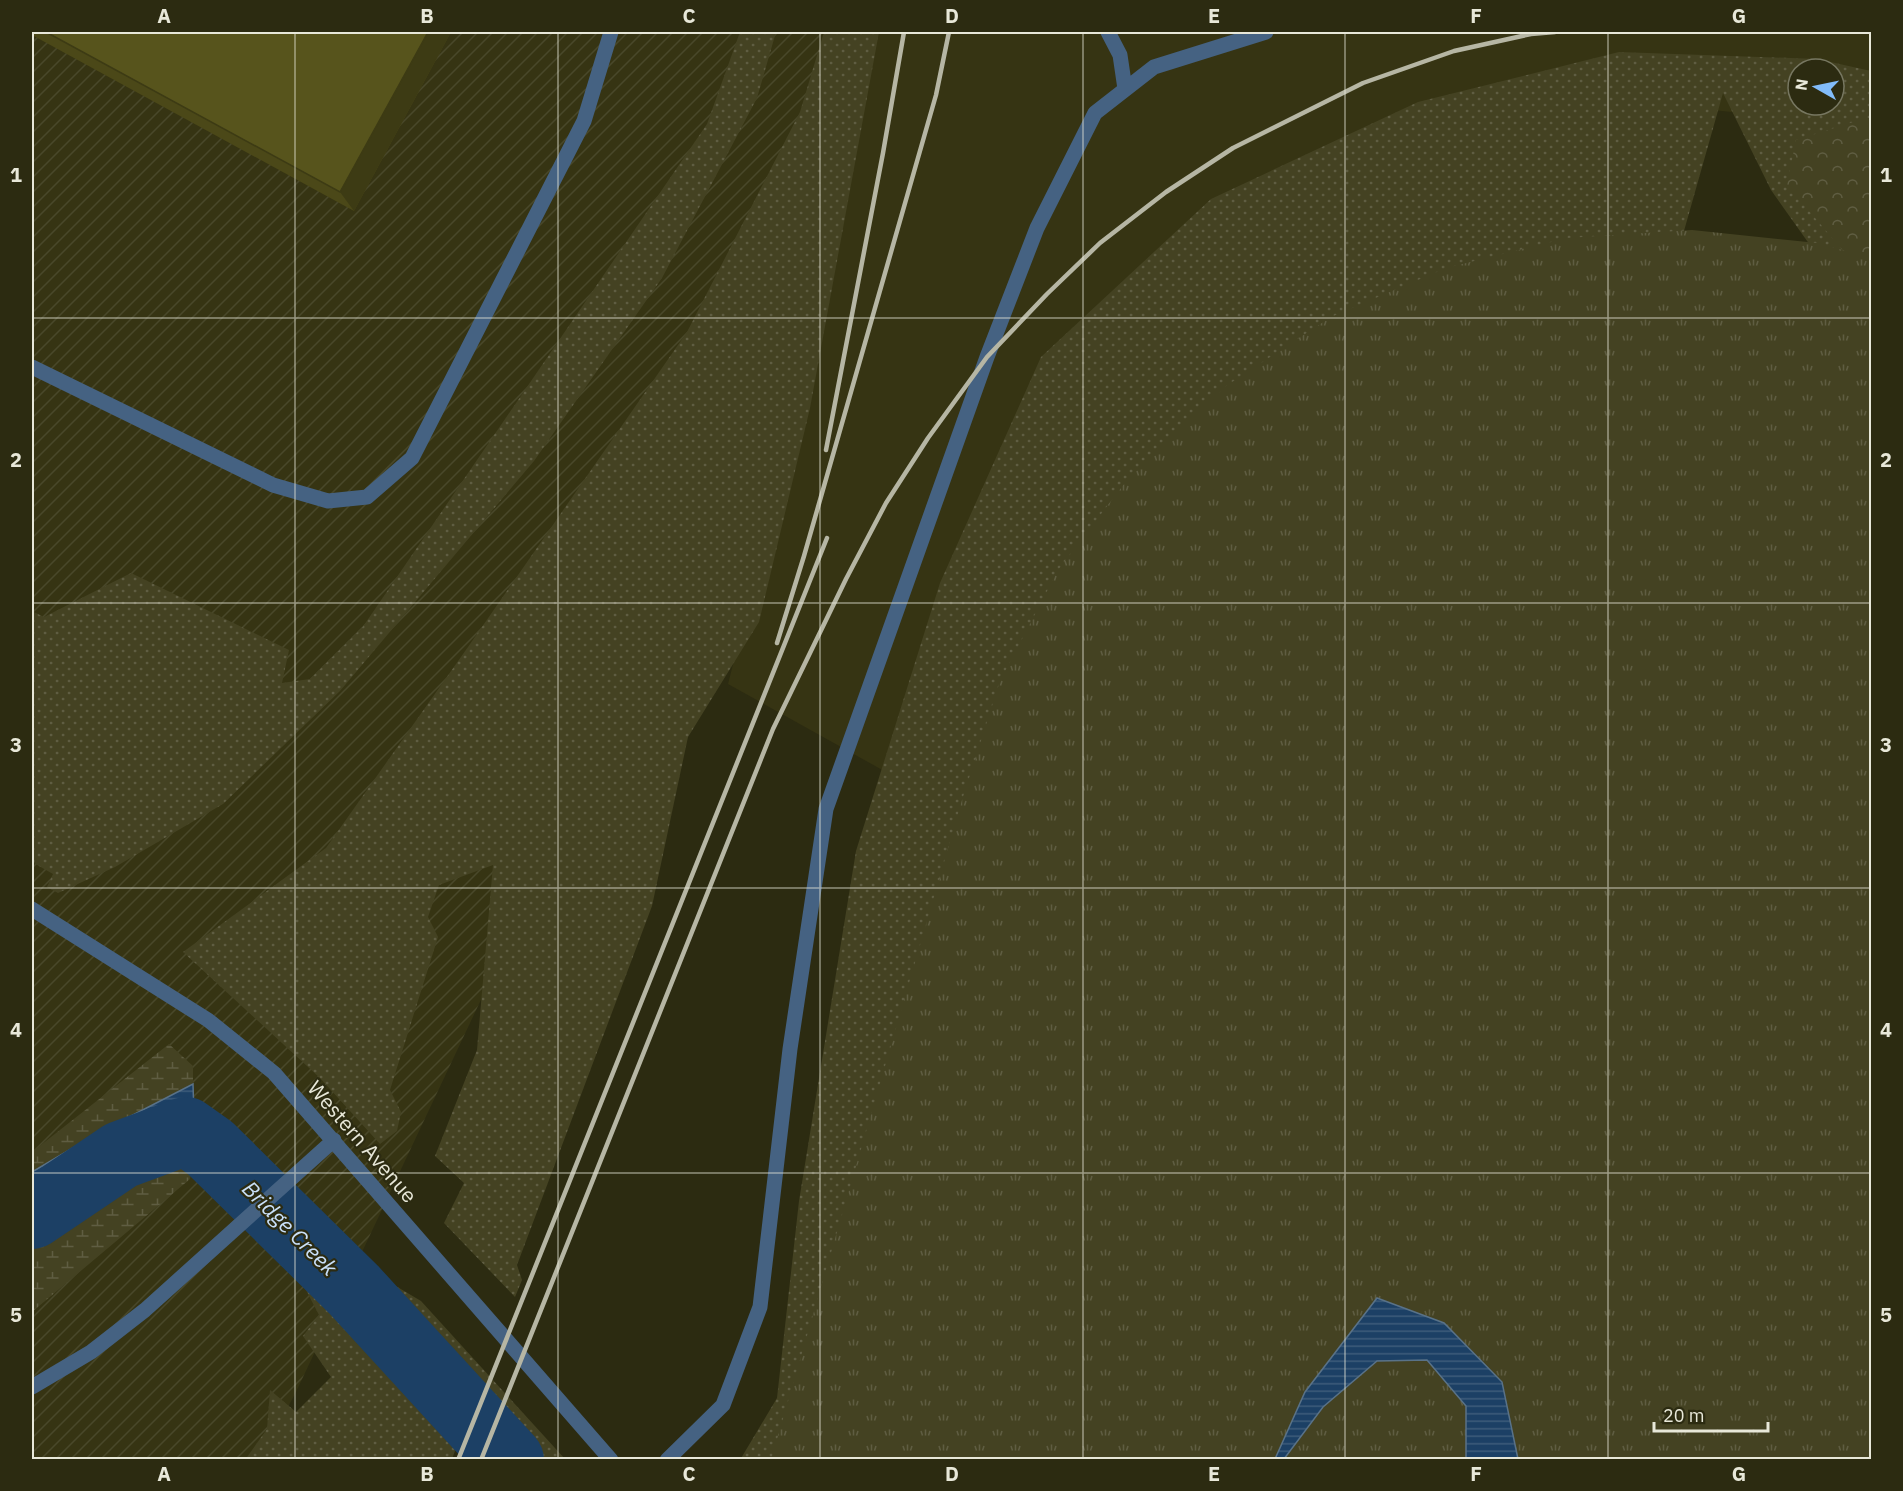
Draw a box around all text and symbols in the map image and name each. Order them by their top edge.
text: A [157,2,171,29]
text: B [420,2,434,29]
text: C [682,2,696,29]
text: D [945,2,959,29]
text: E [1208,2,1220,29]
text: F [1470,2,1482,29]
text: G [1732,2,1746,29]
north arrow [1786,57,1846,117]
text: N [1790,77,1812,92]
text: 1 [10,161,22,188]
text: 1 [1880,161,1892,188]
text: 2 [10,446,22,473]
text: 2 [1880,446,1892,473]
text: 3 [10,731,22,758]
text: 3 [1880,731,1892,758]
text: 4 [10,1016,22,1043]
text: 4 [1880,1016,1892,1043]
street label: Western Avenue [302,1074,424,1208]
water label: Bridge Creek [237,1174,345,1282]
text: 5 [10,1301,22,1328]
text: 5 [1880,1301,1892,1328]
scale bar [1654,1395,1768,1433]
text: 20 m [1663,1404,1705,1427]
text: A [157,1460,171,1487]
text: B [420,1460,434,1487]
text: C [682,1460,696,1487]
text: D [945,1460,959,1487]
text: E [1208,1460,1220,1487]
text: F [1470,1460,1482,1487]
text: G [1732,1460,1746,1487]

